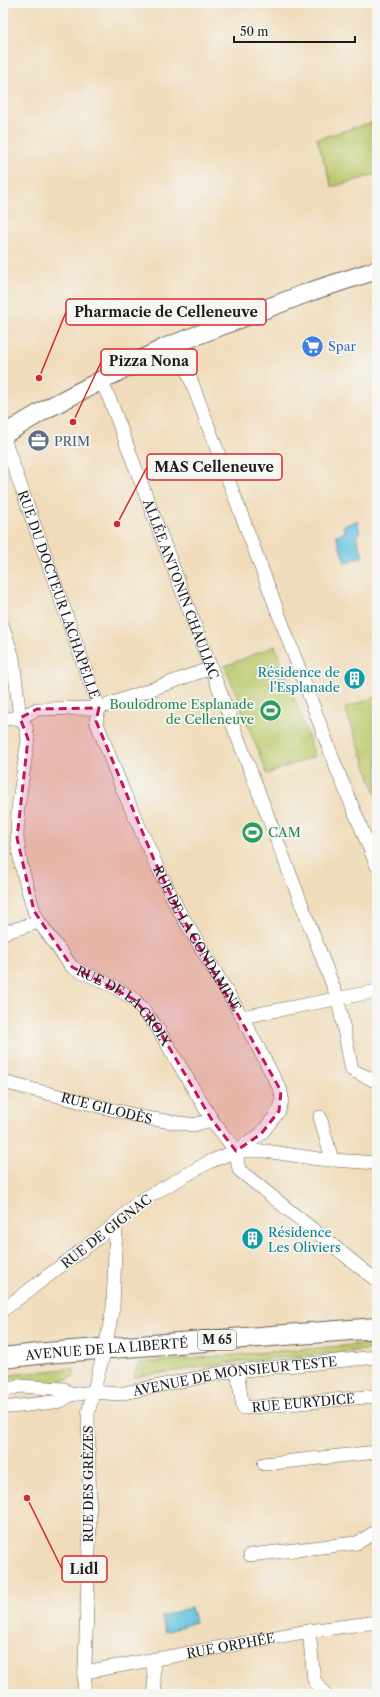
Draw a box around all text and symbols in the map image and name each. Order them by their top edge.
scale bar [234,18,355,44]
text: 50 m [240,24,269,39]
callout: Pharmacie de Celleneuve [66,299,266,325]
text: Pharmacie de Celleneuve [74,303,258,321]
supermarket icon: Spar [300,333,326,359]
place label: Spar [328,338,357,354]
callout: Pizza Nona [101,349,197,375]
text: Pizza Nona [109,352,190,370]
office icon: PRIM [25,428,51,454]
place label: PRIM [54,433,90,449]
callout: MAS Celleneuve [147,454,282,480]
text: MAS Celleneuve [154,458,274,476]
street label: RUE DU DOCTEUR LACHAPELLE [15,488,103,701]
street label: ALLÉE ANTONIN CHAULIAC [140,496,222,681]
place label: Résidence de l'Esplanade [258,664,340,695]
building icon: Résidence de l'Esplanade [342,666,368,692]
place label: Boulodrome Esplanade de Celleneuve [110,696,254,727]
sports icon: Boulodrome Esplanade de Celleneuve [257,698,283,724]
sports icon: CAM [240,819,266,845]
place label: CAM [268,824,301,840]
street label: RUE DE LA CONDAMINE [150,863,245,1014]
street label: RUE DE LA CROIX [74,962,175,1050]
street label: RUE GILODÈS [59,1089,154,1127]
street label: RUE DE GIGNAC [58,1191,154,1271]
place label: Résidence Les Oliviers [268,1224,341,1255]
building icon: Résidence Les Oliviers [240,1226,266,1252]
road number: M 65 [198,1330,236,1350]
street label: AVENUE DE LA LIBERTÉ [23,1334,189,1363]
street label: AVENUE DE MONSIEUR TESTE [130,1353,338,1399]
street label: RUE EURYDICE [251,1390,355,1415]
street label: RUE DES GRÈZES [80,1425,96,1542]
callout: Lidl [62,1556,107,1582]
text: Lidl [70,1560,99,1578]
street label: RUE ORPHÉE [185,1629,276,1661]

